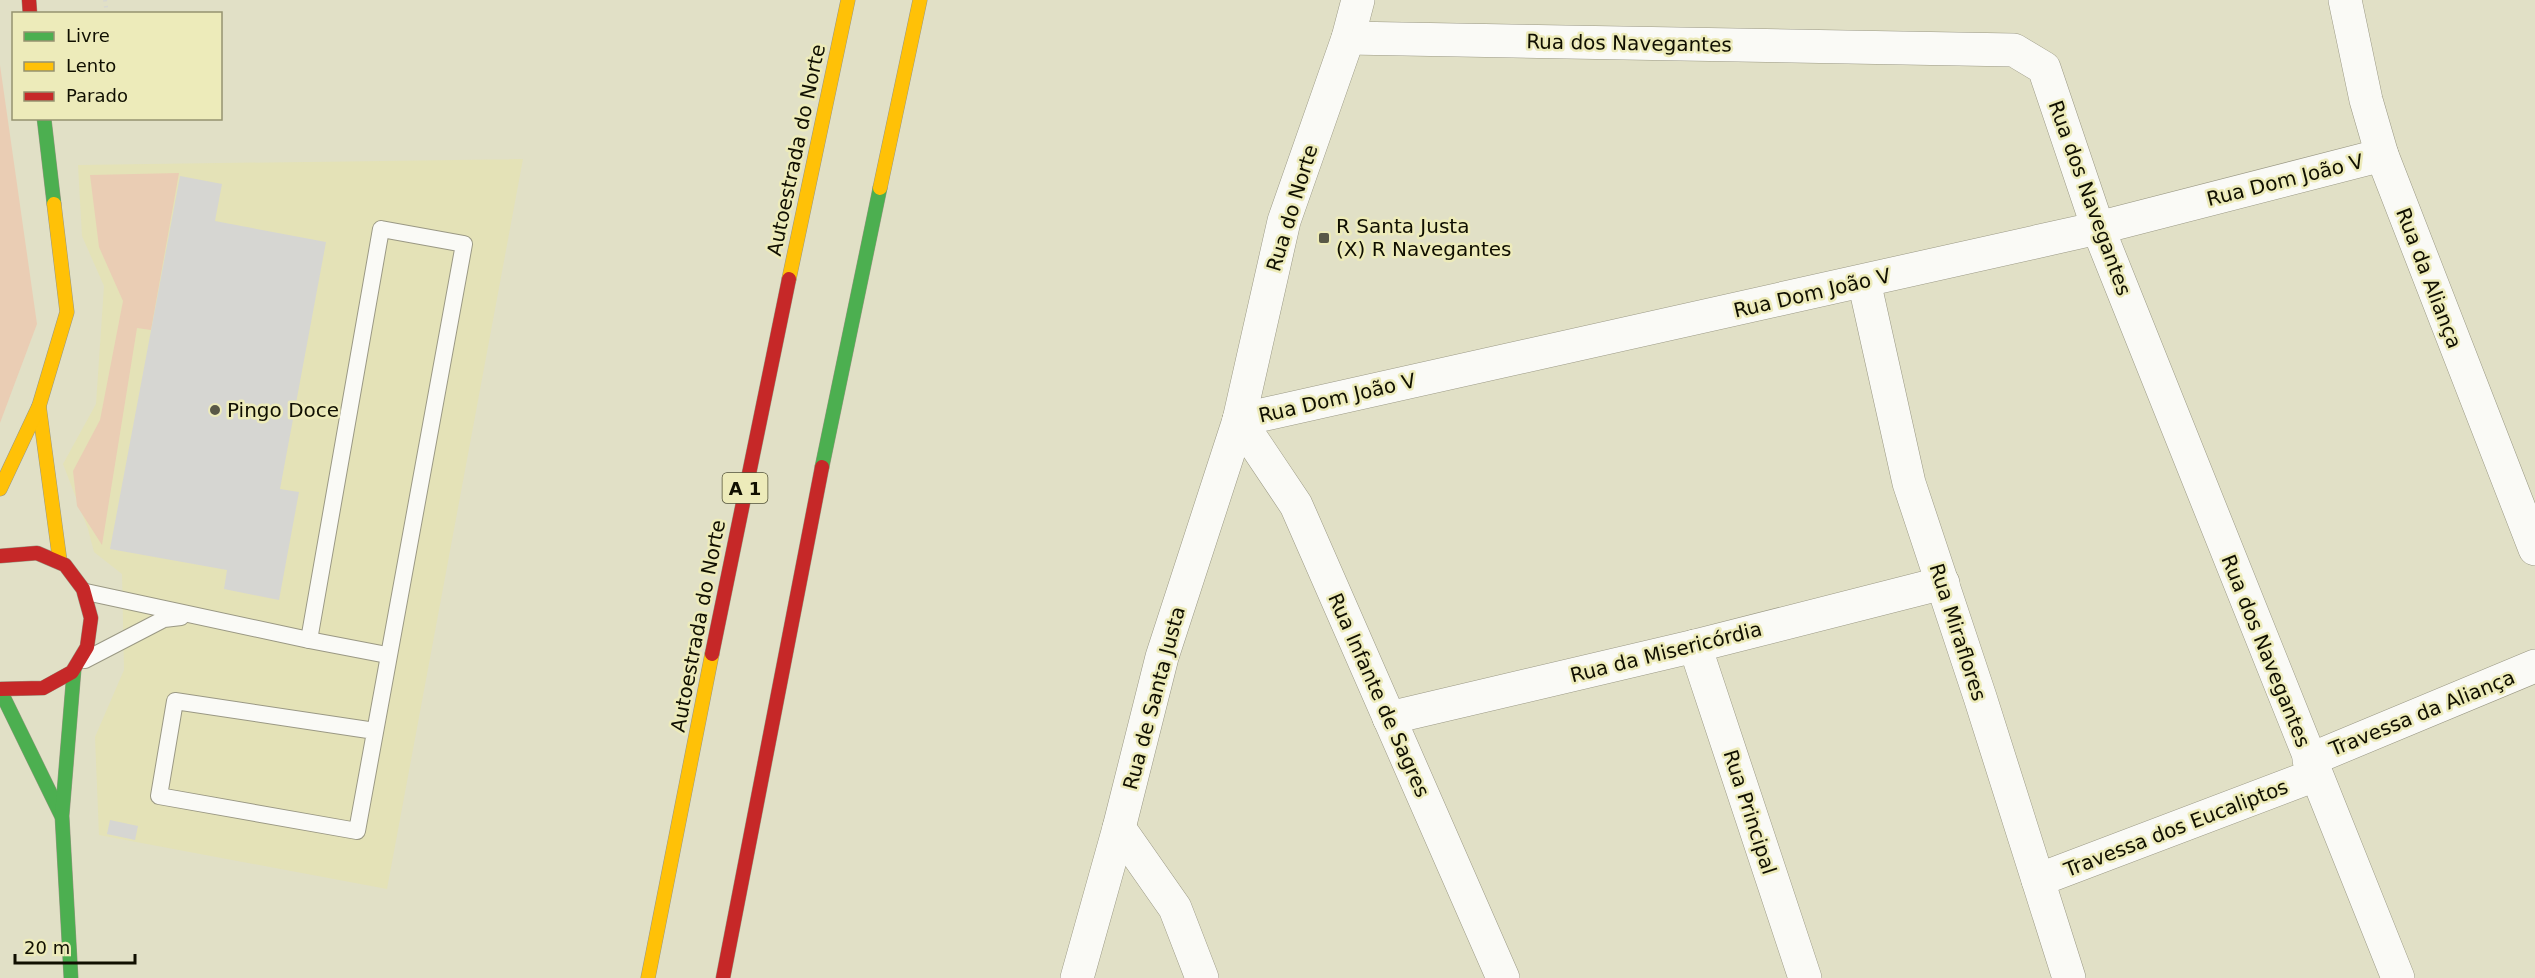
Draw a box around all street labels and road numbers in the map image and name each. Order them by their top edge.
street label: Rua dos Navegantes [1526,29,1732,57]
street label: Autoestrada do Norte [762,42,830,258]
street label: Rua dos Navegantes [2044,97,2136,299]
street label: Rua do Norte [1261,142,1323,274]
street label: Rua Dom João V [2204,149,2366,211]
street label: Rua da Aliança [2391,204,2467,352]
street label: Rua Dom João V [1731,263,1893,323]
street label: Rua Dom João V [1256,368,1418,428]
road number: A 1 [722,473,768,503]
street label: Autoestrada do Norte [666,518,730,734]
street label: Rua dos Navegantes [2216,551,2316,751]
street label: Rua Miraflores [1925,560,1991,704]
street label: Rua Infante de Sagres [1323,589,1435,801]
street label: Rua de Santa Justa [1118,604,1190,792]
street label: Rua da Misericórdia [1568,617,1764,687]
street label: Travessa da Aliança [2325,665,2518,762]
street label: Rua Principal [1719,747,1781,877]
street label: Travessa dos Eucaliptos [2060,774,2291,882]

